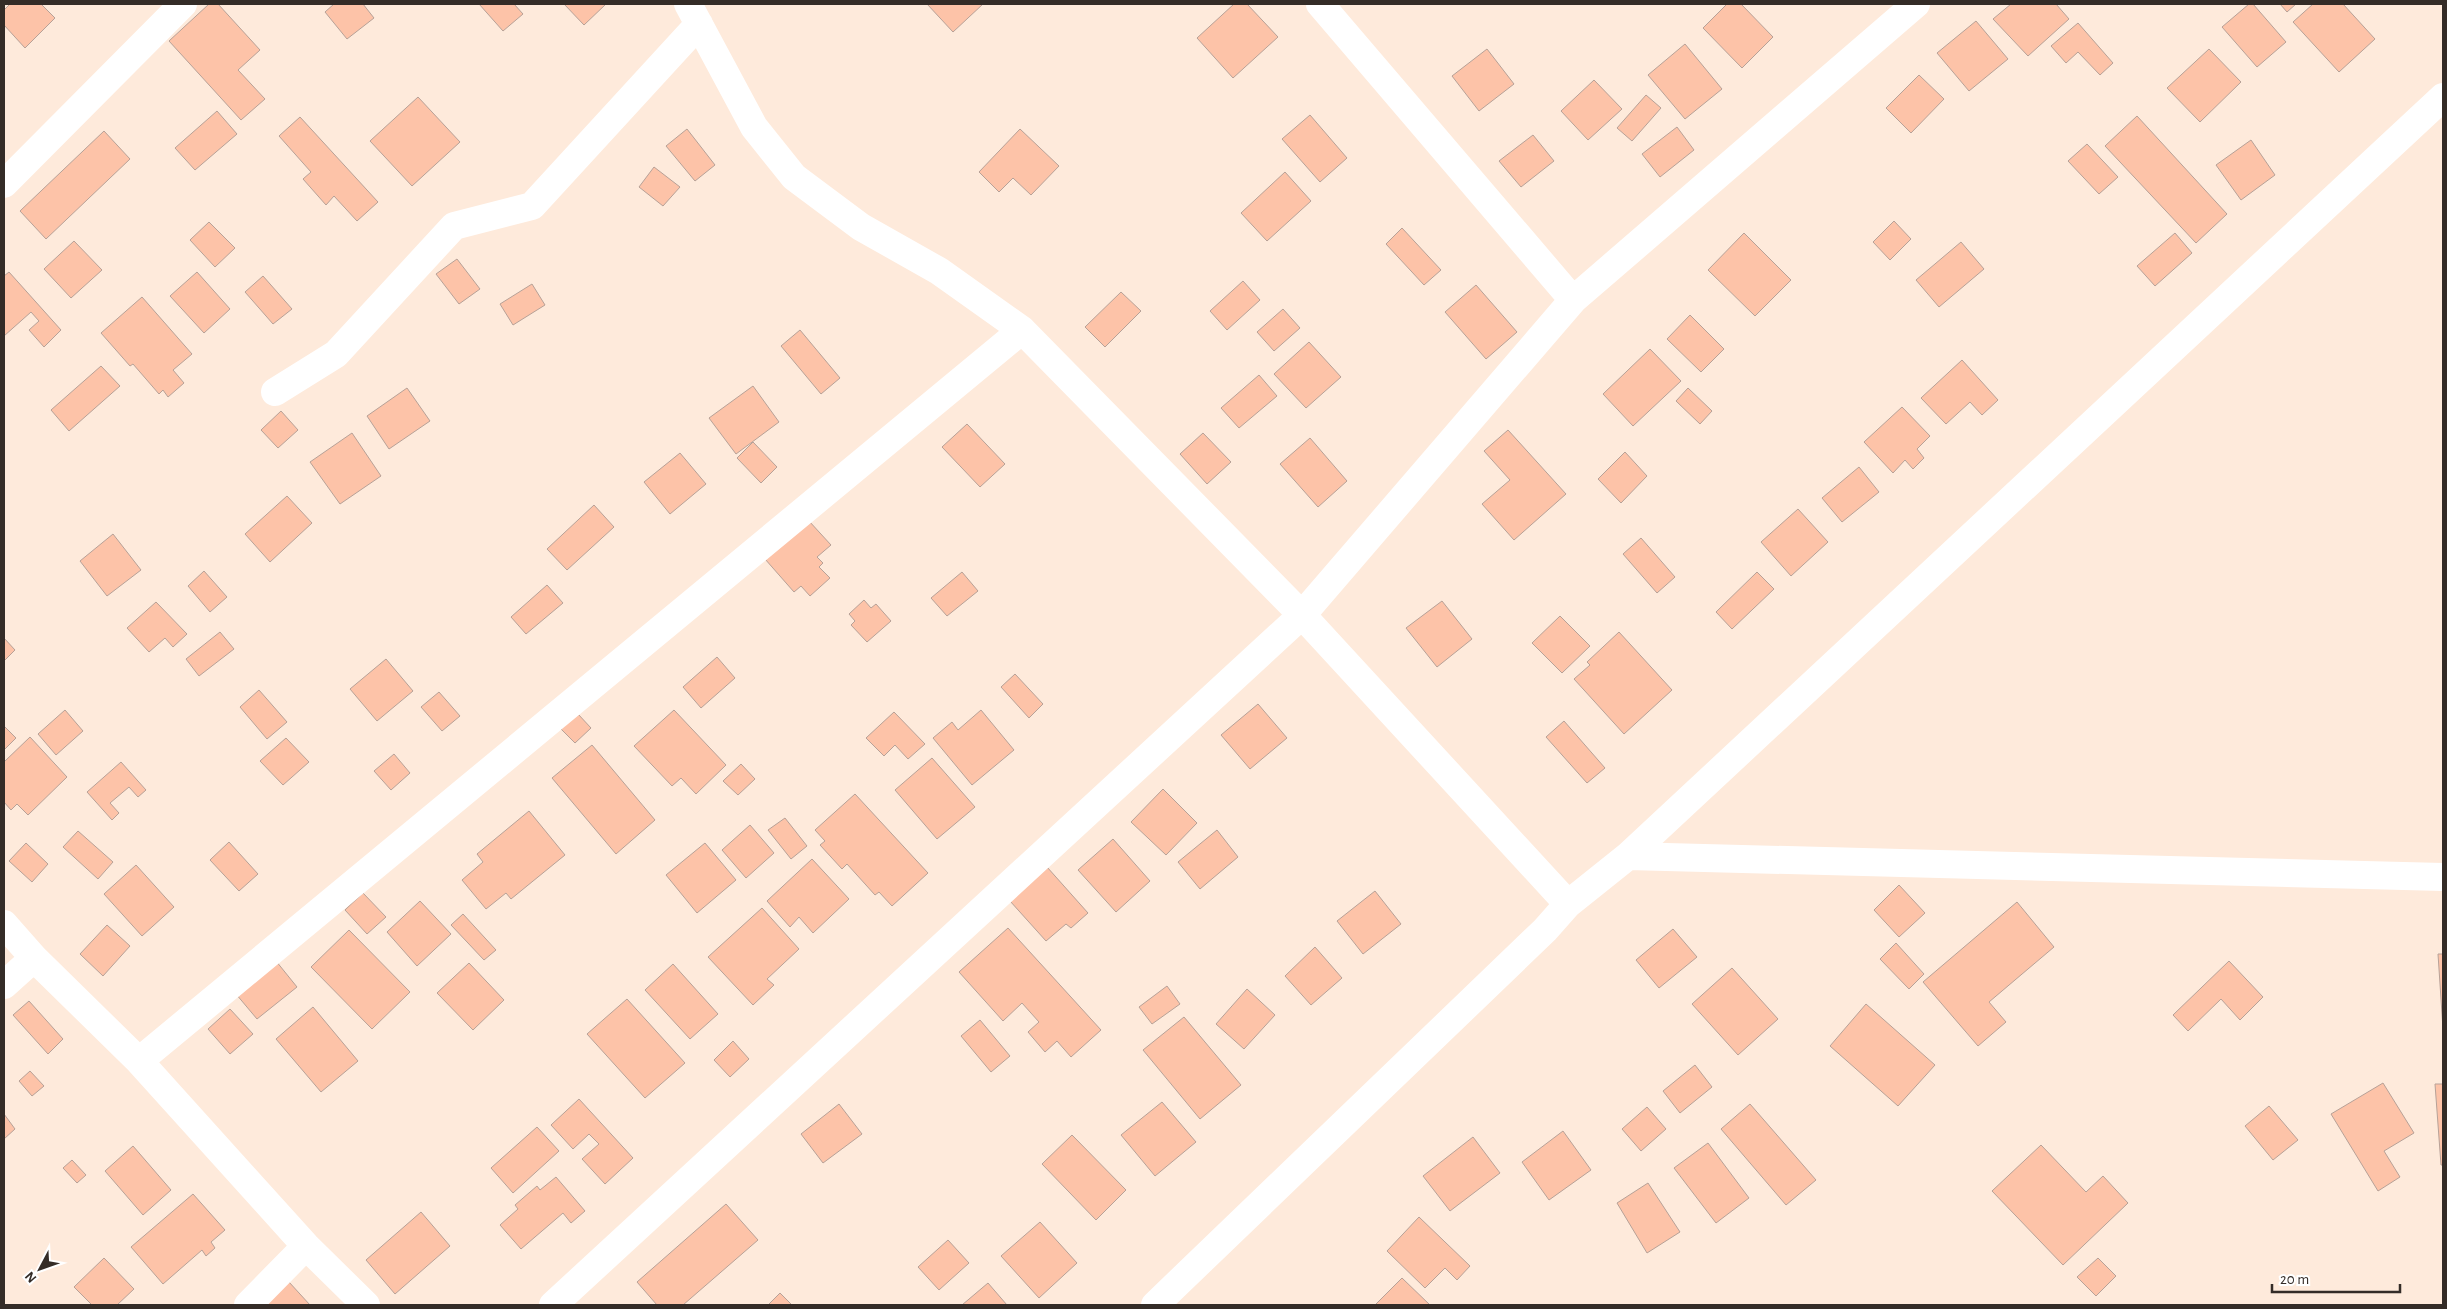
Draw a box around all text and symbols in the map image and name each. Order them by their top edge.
north arrow [15,1244,65,1294]
scale bar [2272,1262,2400,1294]
text: N [22,1269,39,1285]
text: 20 m [2280,1272,2309,1287]

